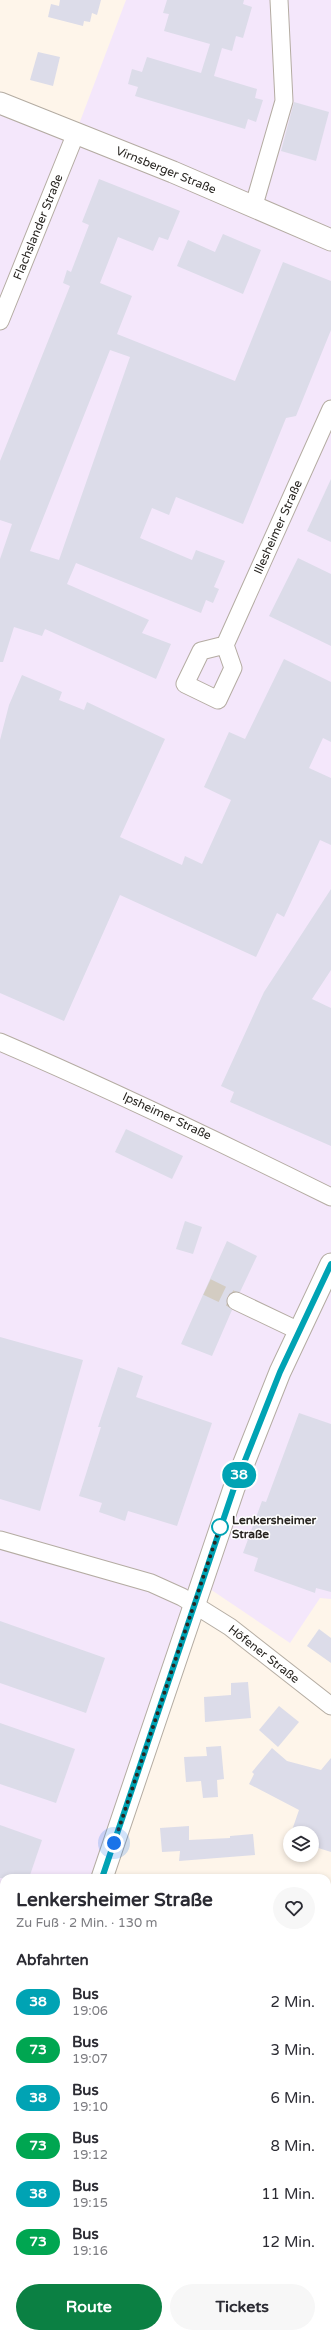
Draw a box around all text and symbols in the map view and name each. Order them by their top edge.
street label: Virnsberger Straße [114,143,218,197]
street label: Flachslander Straße [10,172,66,282]
street label: Illesheimer Straße [251,478,305,576]
street label: Ipsheimer Straße [120,1089,214,1143]
line badge: 38 [221,1462,257,1488]
text: 38 [230,1466,248,1483]
place label: Lenkersheimer Straße [232,1513,316,1541]
marker: Lenkersheimer Straße [211,1518,229,1536]
street label: Höfener Straße [226,1622,302,1686]
map controls [283,1826,319,1862]
button: layers [283,1826,319,1862]
your location [104,1833,124,1853]
button: heart [273,1887,315,1929]
text: Lenkersheimer Straße [16,1889,213,1911]
text: Zu Fuß · 2 Min. · 130 m [16,1915,157,1931]
text: Abfahrten [16,1951,89,1969]
text: Bus [72,1985,99,2003]
text: 38 [29,1993,47,2010]
text: 2 Min. [271,1993,315,2011]
text: 19:06 [72,2003,108,2019]
text: Bus [72,2033,99,2051]
text: 73 [29,2041,47,2058]
text: 3 Min. [271,2041,315,2059]
text: 19:07 [72,2051,108,2067]
text: Bus [72,2081,99,2099]
text: 38 [29,2089,47,2106]
text: 6 Min. [271,2089,315,2107]
text: 19:10 [72,2099,108,2115]
text: Bus [72,2129,99,2147]
text: 73 [29,2137,47,2154]
text: 8 Min. [271,2137,315,2155]
text: 19:12 [72,2147,108,2163]
text: Bus [72,2177,99,2195]
text: 38 [29,2185,47,2202]
text: 11 Min. [261,2185,315,2203]
text: 19:15 [72,2195,108,2211]
text: Bus [72,2225,99,2243]
text: 73 [29,2233,47,2250]
text: 12 Min. [261,2233,315,2251]
text: 19:16 [72,2243,108,2259]
button: Route [16,2284,162,2330]
button: Tickets [170,2284,315,2330]

